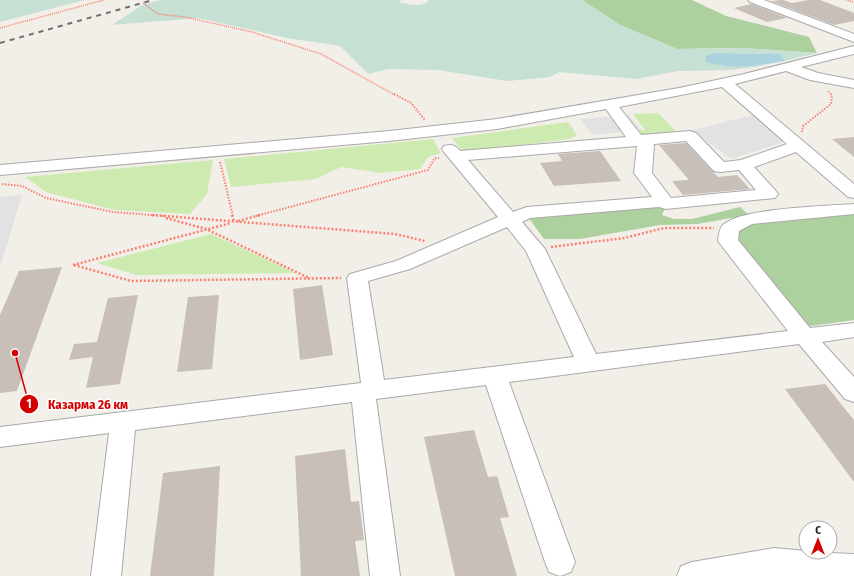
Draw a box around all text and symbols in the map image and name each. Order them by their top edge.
callout: Казарма 26 км [19,392,136,417]
text: 1 [26,397,32,411]
text: Казарма 26 км [48,397,128,412]
north arrow [798,520,838,560]
text: С [815,524,821,537]

